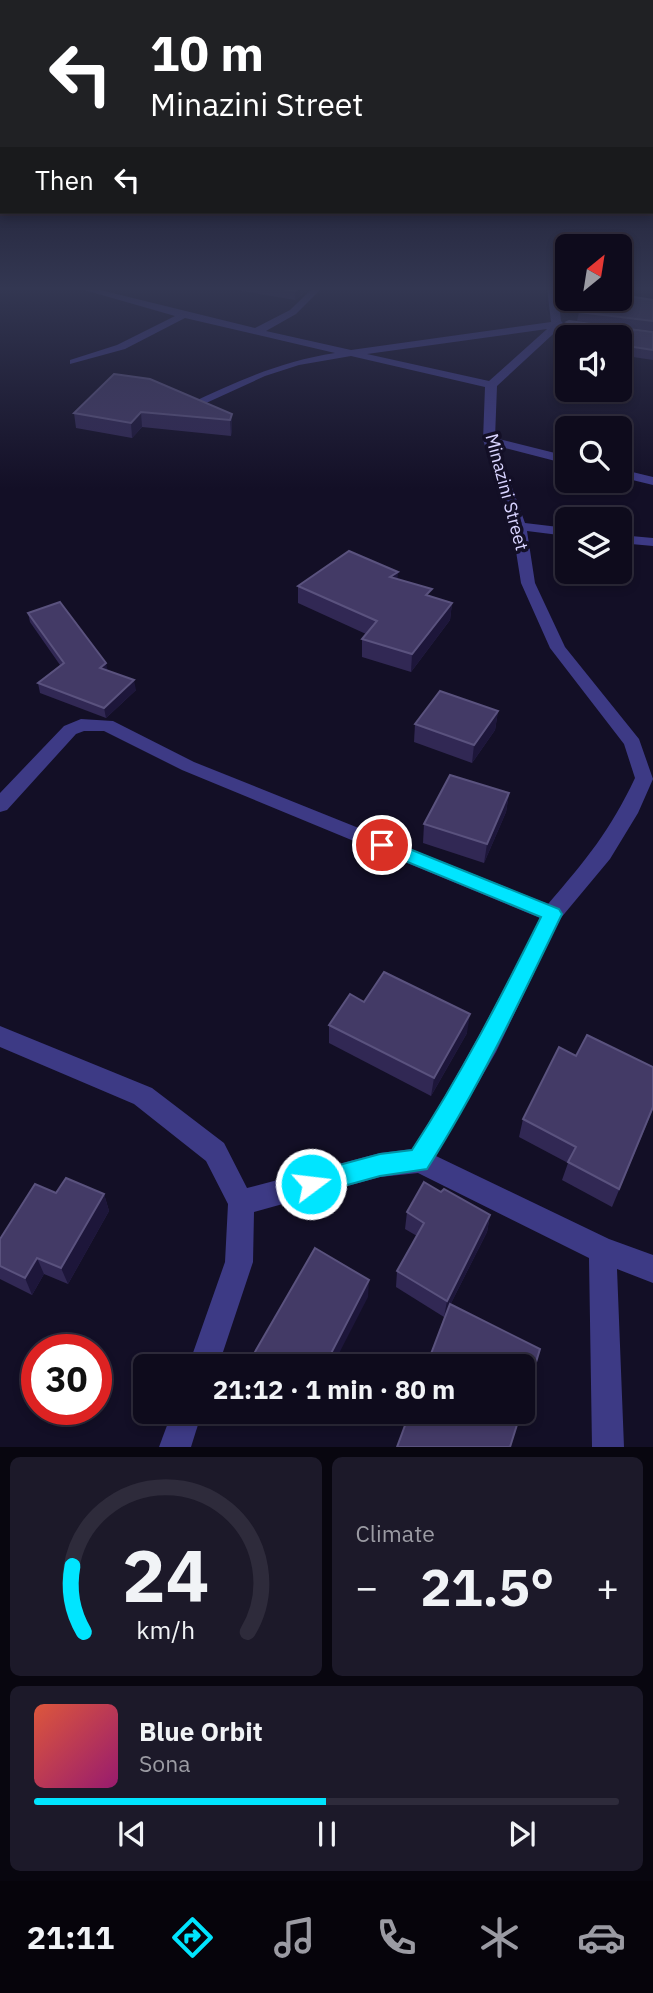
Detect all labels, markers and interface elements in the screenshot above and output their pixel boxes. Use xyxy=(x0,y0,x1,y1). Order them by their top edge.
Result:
text: 10 m xyxy=(150,21,264,84)
icon: left xyxy=(35,28,126,119)
text: Minazini Street xyxy=(150,83,364,125)
icon: left xyxy=(108,161,146,199)
text: Then xyxy=(35,163,94,197)
north arrow xyxy=(555,234,632,312)
map controls xyxy=(555,234,632,584)
button: sound xyxy=(555,325,632,402)
button: search xyxy=(555,416,632,493)
street label: Minazini Street xyxy=(480,431,534,553)
button: layers xyxy=(555,507,632,584)
pin xyxy=(352,815,412,875)
icon: arrive xyxy=(363,826,401,864)
position arrow xyxy=(274,1147,348,1221)
speed limit sign: 30 xyxy=(21,1334,112,1425)
text: 21:12 · 1 min · 80 m xyxy=(213,1372,455,1406)
text: Climate xyxy=(356,1518,435,1548)
text: 24 xyxy=(122,1528,209,1623)
text: 21.5° xyxy=(420,1553,554,1620)
text: − xyxy=(356,1562,378,1611)
text: + xyxy=(596,1562,619,1611)
text: km/h xyxy=(136,1613,195,1646)
text: Blue Orbit xyxy=(139,1714,263,1748)
text: Sona xyxy=(139,1748,191,1778)
icon: previous xyxy=(113,1815,151,1853)
icon: pause xyxy=(308,1815,346,1853)
icon: next xyxy=(503,1815,541,1853)
icon: directions xyxy=(168,1913,217,1962)
icon: music xyxy=(270,1913,319,1962)
icon: phone xyxy=(372,1913,421,1962)
icon: climate xyxy=(475,1913,524,1962)
icon: car xyxy=(577,1913,626,1962)
text: 21:11 xyxy=(27,1916,114,1958)

